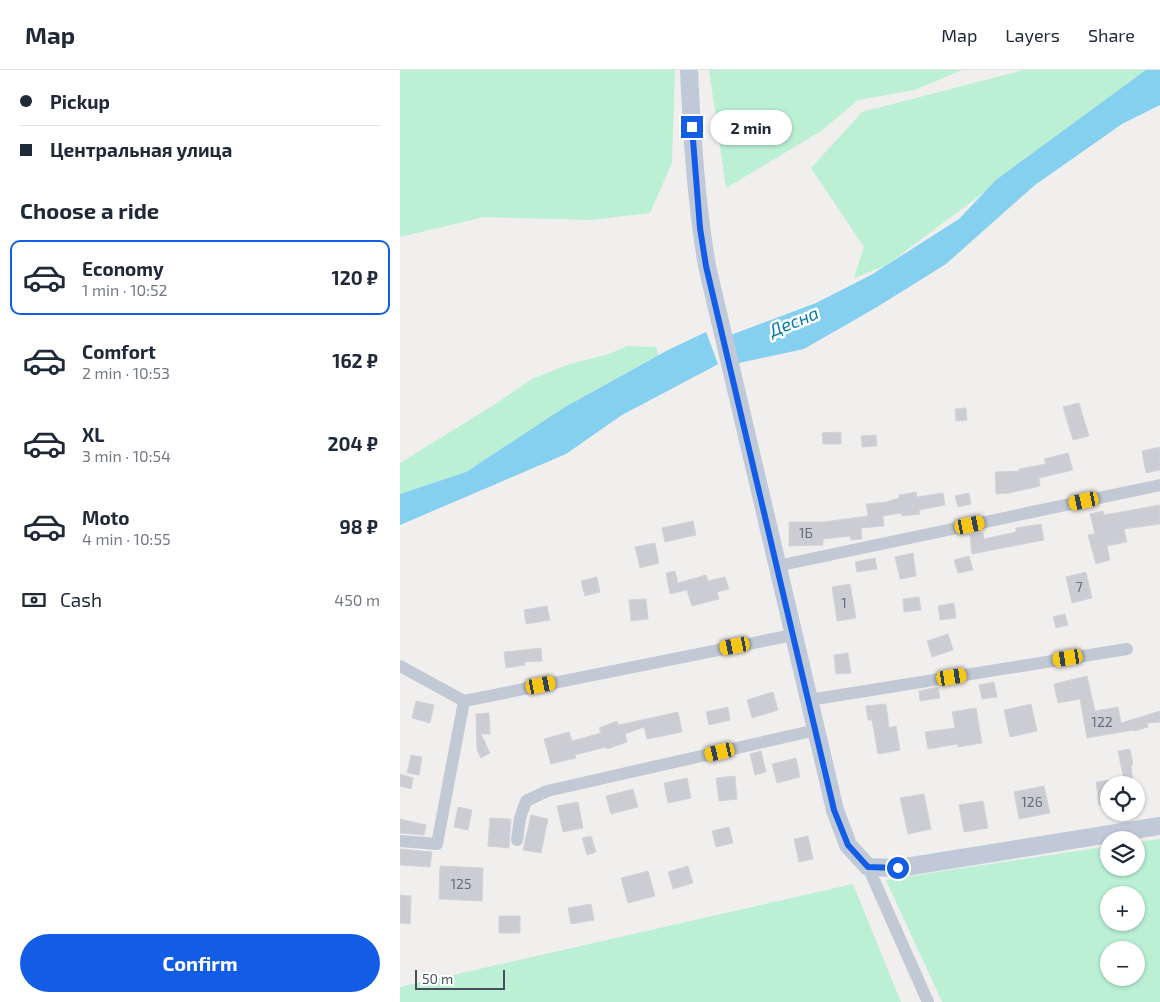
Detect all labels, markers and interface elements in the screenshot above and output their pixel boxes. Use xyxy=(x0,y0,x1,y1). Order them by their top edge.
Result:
text: Map xyxy=(25,20,75,49)
text: Map xyxy=(941,24,977,46)
text: Layers xyxy=(1005,24,1060,46)
text: Share xyxy=(1088,24,1135,46)
text: Pickup xyxy=(50,90,110,113)
callout: 2 min xyxy=(710,110,792,144)
route end xyxy=(681,116,703,138)
text: 2 min xyxy=(731,118,771,137)
text: Центральная улица xyxy=(50,138,232,161)
text: Choose a ride xyxy=(20,197,159,223)
icon: car xyxy=(22,255,67,300)
text: Economy xyxy=(82,257,164,280)
text: 120 ₽ xyxy=(331,266,378,289)
text: 1 min · 10:52 xyxy=(82,280,168,299)
water label: Десна xyxy=(765,301,822,341)
icon: car xyxy=(22,338,67,383)
text: Comfort xyxy=(82,340,156,363)
text: 162 ₽ xyxy=(332,349,378,372)
text: 2 min · 10:53 xyxy=(82,363,170,382)
icon: car xyxy=(22,421,67,466)
text: XL xyxy=(82,423,104,446)
text: 204 ₽ xyxy=(328,432,378,455)
text: 3 min · 10:54 xyxy=(82,446,171,465)
car xyxy=(1067,491,1100,511)
icon: car xyxy=(22,504,67,549)
text: Moto xyxy=(82,506,130,529)
text: 98 ₽ xyxy=(340,515,378,538)
car xyxy=(953,515,986,535)
house number: 1Б xyxy=(799,524,813,541)
text: 4 min · 10:55 xyxy=(82,529,171,548)
house number: 7 xyxy=(1075,578,1083,595)
icon: cash xyxy=(20,586,48,614)
text: Cash xyxy=(60,588,102,611)
text: 450 m xyxy=(334,590,380,609)
house number: 1 xyxy=(841,594,847,611)
car xyxy=(718,636,751,656)
car xyxy=(1052,648,1083,668)
car xyxy=(936,667,967,687)
car xyxy=(524,675,557,695)
house number: 122 xyxy=(1091,713,1113,730)
car xyxy=(703,741,736,763)
map controls xyxy=(1100,776,1145,986)
button: locate xyxy=(1100,776,1145,821)
house number: 126 xyxy=(1021,793,1043,810)
button: layers xyxy=(1100,831,1145,876)
route start xyxy=(887,857,909,879)
house number: 125 xyxy=(451,875,471,892)
button: + xyxy=(1100,886,1145,931)
button: Confirm xyxy=(20,934,380,992)
button: − xyxy=(1100,941,1145,986)
scale bar xyxy=(415,967,505,990)
text: 50 m xyxy=(422,970,453,987)

